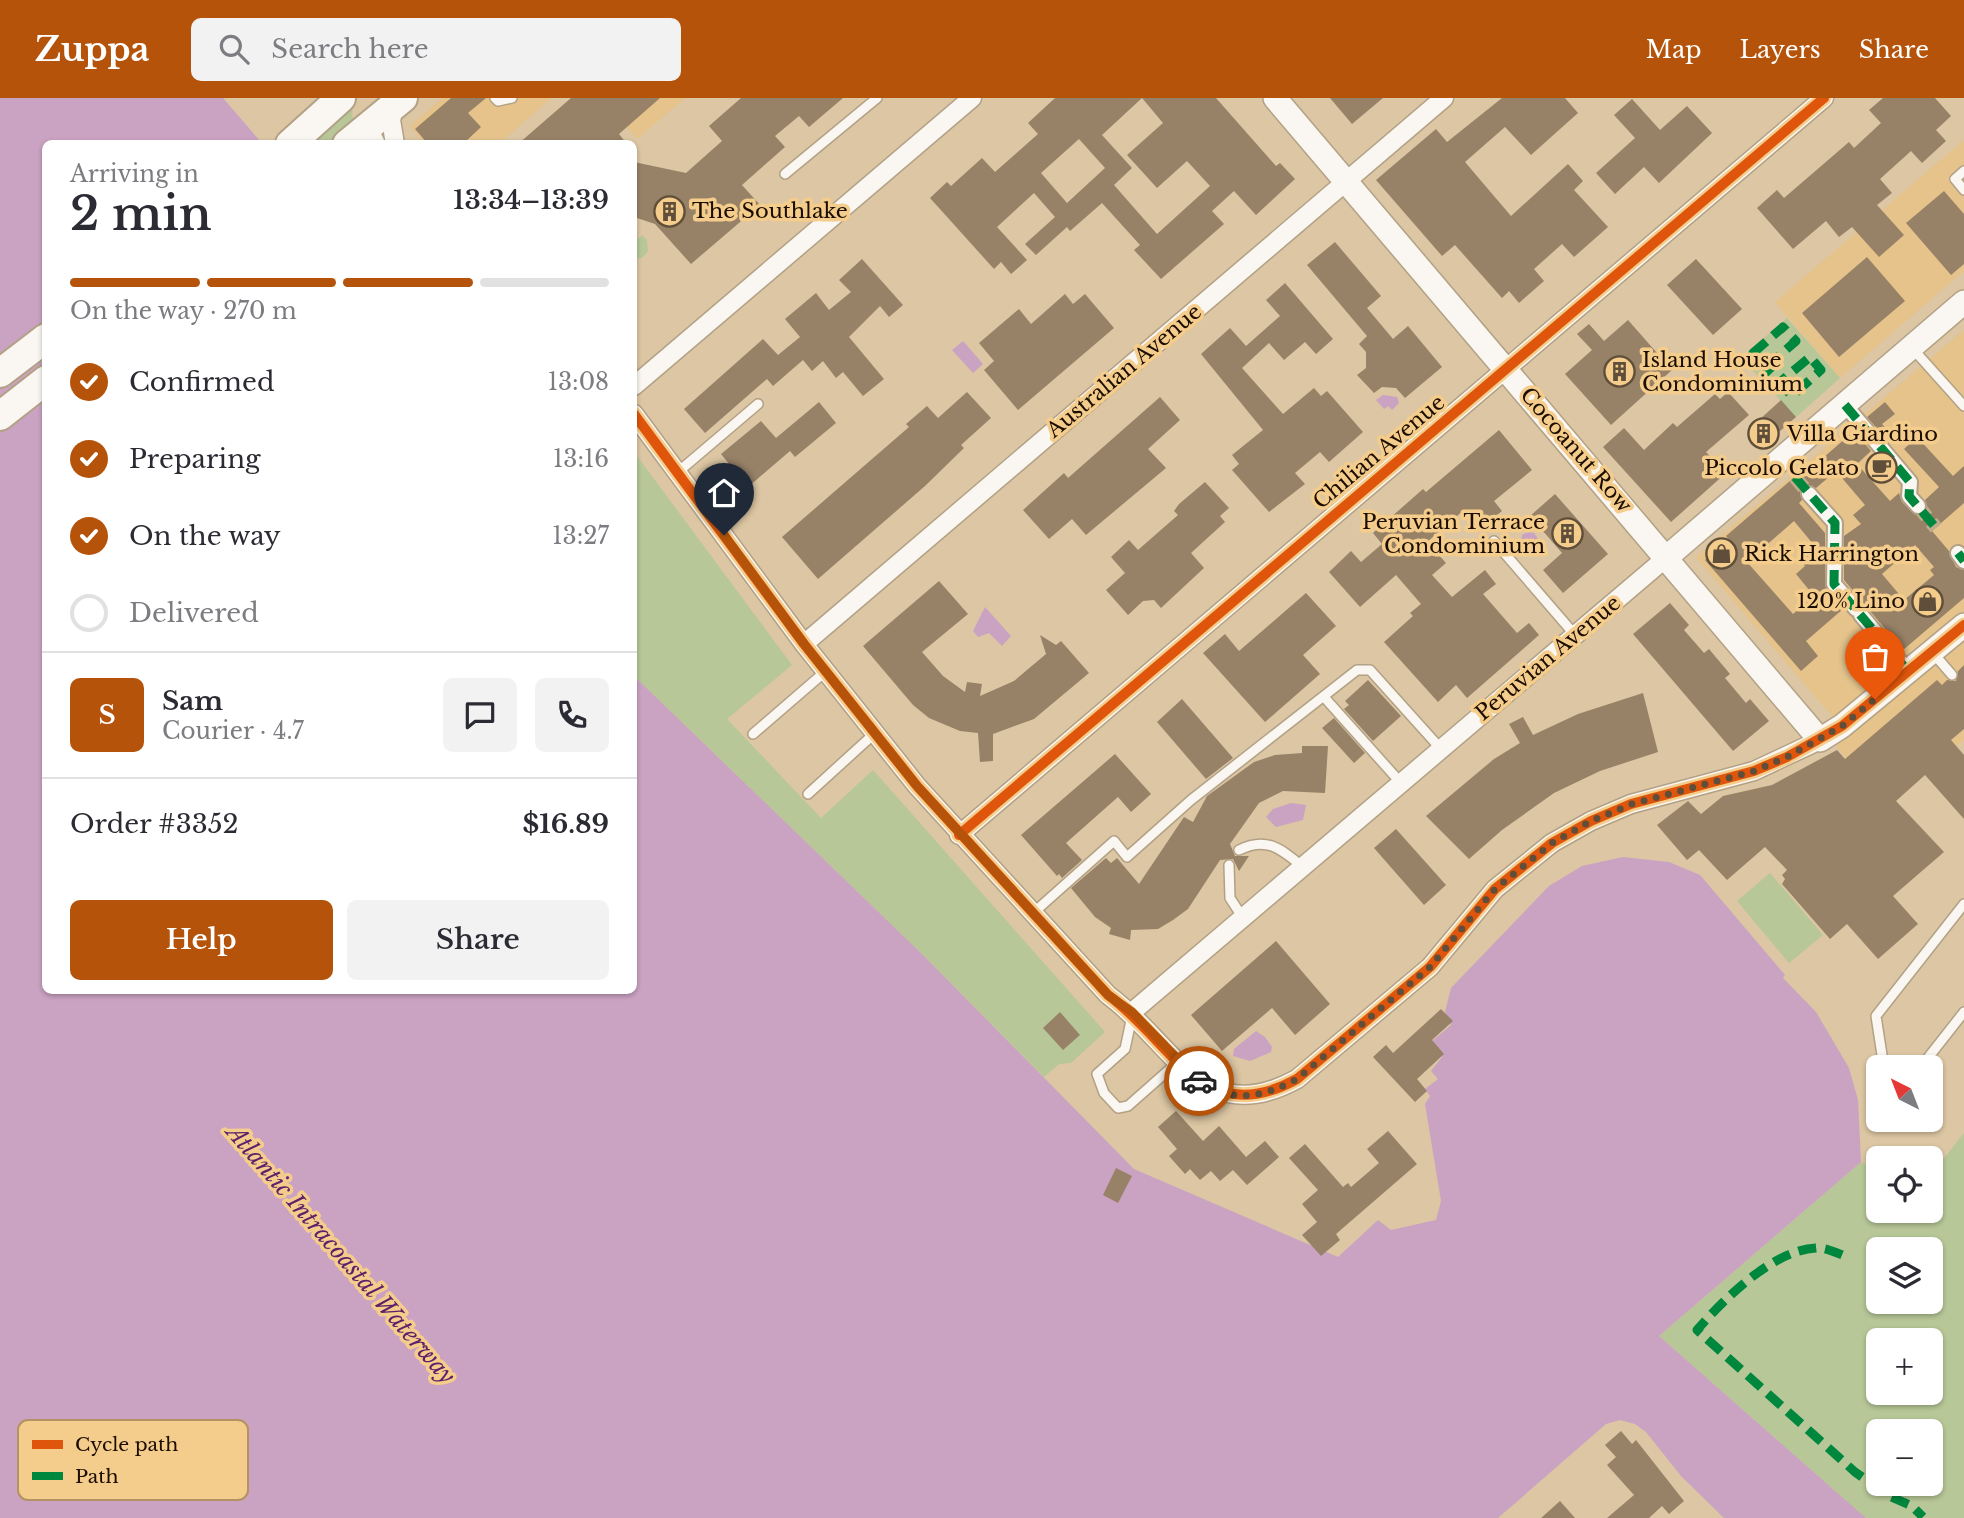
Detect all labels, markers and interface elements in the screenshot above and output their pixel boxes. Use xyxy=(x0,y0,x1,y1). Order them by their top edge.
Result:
search box xyxy=(191,18,681,81)
text: Zuppa xyxy=(35,29,149,70)
icon: search xyxy=(215,30,253,68)
text: Search here xyxy=(271,33,429,65)
text: Map xyxy=(1646,35,1702,64)
text: Layers xyxy=(1740,35,1821,64)
text: Share xyxy=(1859,35,1929,64)
text: Arriving in xyxy=(70,160,199,188)
text: 13:34–13:39 xyxy=(453,184,609,216)
text: 2 min xyxy=(70,185,212,242)
building icon: The Southlake xyxy=(652,194,686,228)
place label: The Southlake xyxy=(692,198,848,224)
text: On the way · 270 m xyxy=(70,297,297,325)
street label: Australian Avenue xyxy=(1040,299,1207,444)
place label: Island House Condominium xyxy=(1642,347,1803,397)
building icon: Island House Condominium xyxy=(1602,355,1636,389)
icon: check xyxy=(70,363,108,401)
text: Confirmed xyxy=(129,366,274,398)
text: 13:08 xyxy=(548,368,609,396)
street label: Cocoanut Row xyxy=(1515,382,1637,518)
street label: Chilian Avenue xyxy=(1308,389,1450,515)
building icon: Villa Giardino xyxy=(1747,417,1781,451)
place label: Villa Giardino xyxy=(1786,421,1938,447)
icon: check xyxy=(70,440,108,478)
text: Preparing xyxy=(129,443,261,475)
text: 13:16 xyxy=(553,445,609,473)
cafe icon: Piccolo Gelato xyxy=(1865,451,1899,485)
place label: Piccolo Gelato xyxy=(1704,455,1859,481)
pin xyxy=(694,463,754,535)
icon: home xyxy=(705,474,743,512)
place label: Peruvian Terrace Condominium xyxy=(1362,509,1545,559)
icon: check xyxy=(70,517,108,555)
building icon: Peruvian Terrace Condominium xyxy=(1551,517,1585,551)
text: On the way xyxy=(129,520,281,552)
text: 13:27 xyxy=(552,522,609,550)
shop icon: Rick Harrington xyxy=(1704,537,1738,571)
place label: Rick Harrington xyxy=(1744,541,1919,567)
shop icon: 120% Lino xyxy=(1911,584,1945,618)
place label: 120% Lino xyxy=(1797,588,1905,614)
street label: Peruvian Avenue xyxy=(1470,590,1626,726)
text: Delivered xyxy=(129,597,259,629)
pin xyxy=(1845,627,1905,699)
icon: bag xyxy=(1856,638,1894,676)
button: chat xyxy=(443,678,517,752)
button: phone xyxy=(535,678,609,752)
text: Sam xyxy=(162,685,223,717)
text: S xyxy=(98,699,116,731)
text: Courier · 4.7 xyxy=(162,717,304,745)
text: Order #3352 xyxy=(70,808,239,840)
text: $16.89 xyxy=(523,808,609,840)
button: Help xyxy=(70,900,333,980)
button: Share xyxy=(347,900,609,980)
courier xyxy=(1164,1046,1234,1116)
north arrow xyxy=(1866,1055,1942,1132)
map controls xyxy=(1866,1055,1943,1496)
icon: car xyxy=(1180,1062,1218,1100)
water label: Atlantic Intracoastal Waterway xyxy=(219,1117,461,1389)
button: locate xyxy=(1866,1146,1943,1223)
button: layers xyxy=(1866,1237,1943,1314)
button: + xyxy=(1866,1328,1943,1405)
button: − xyxy=(1866,1419,1943,1496)
legend xyxy=(18,1420,248,1500)
text: Cycle path xyxy=(75,1433,178,1456)
text: Path xyxy=(75,1465,119,1488)

